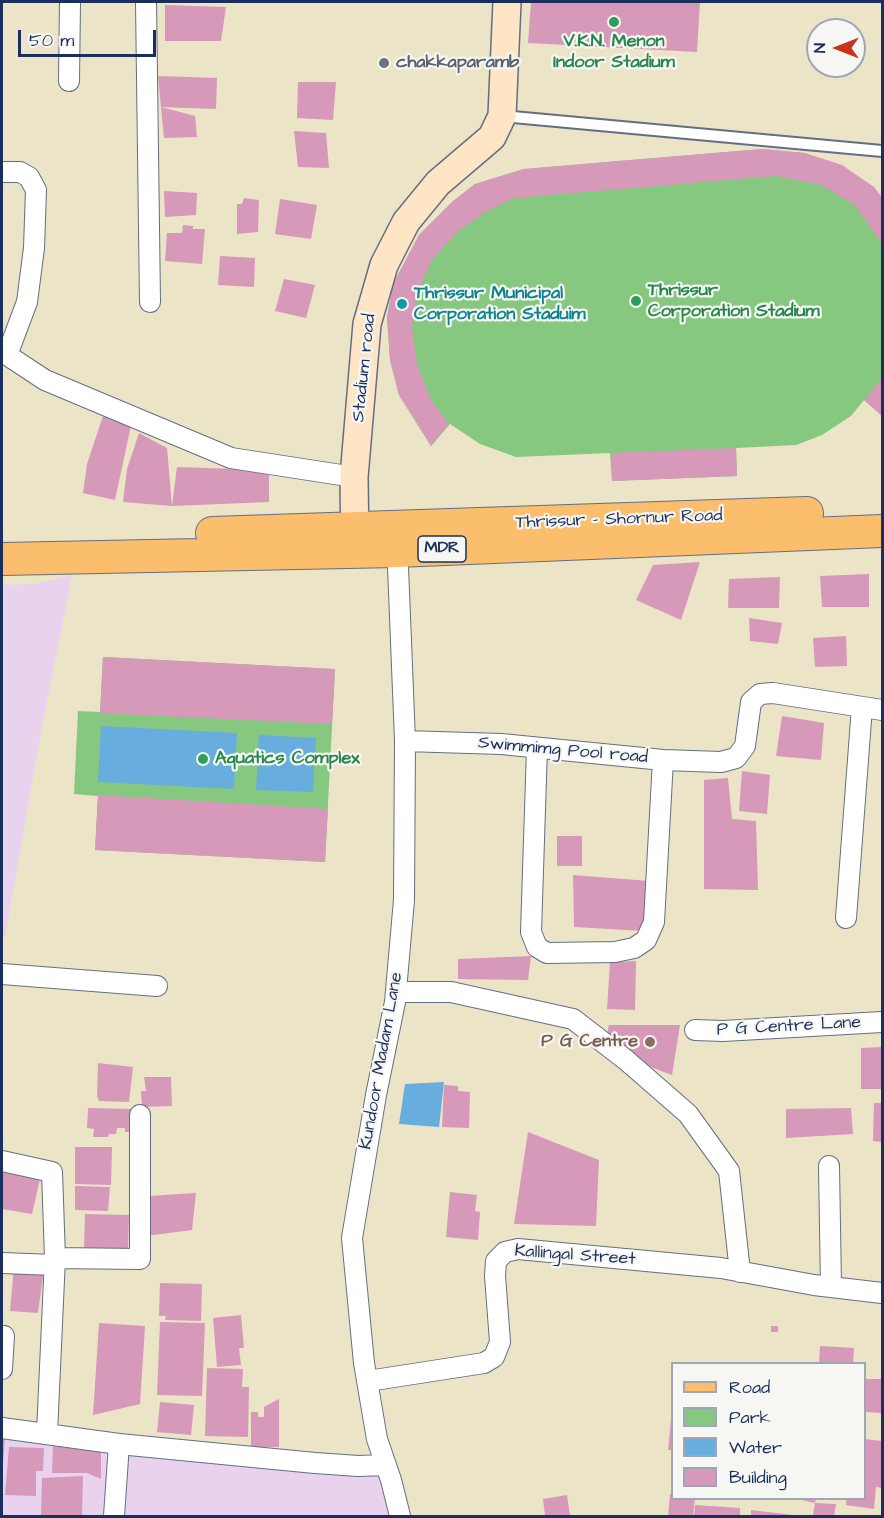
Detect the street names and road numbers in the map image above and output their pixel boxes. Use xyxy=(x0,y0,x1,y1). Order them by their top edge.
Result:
street label: Stadium road xyxy=(349,313,381,423)
street label: Thrissur - Shornur Road xyxy=(515,506,723,534)
road number: MDR xyxy=(418,536,466,562)
street label: Swimmimg Pool road xyxy=(477,733,649,769)
street label: Kundoor Madam Lane xyxy=(356,971,408,1151)
street label: P G Centre Lane xyxy=(716,1012,862,1042)
street label: Kallingal Street xyxy=(514,1241,636,1271)

